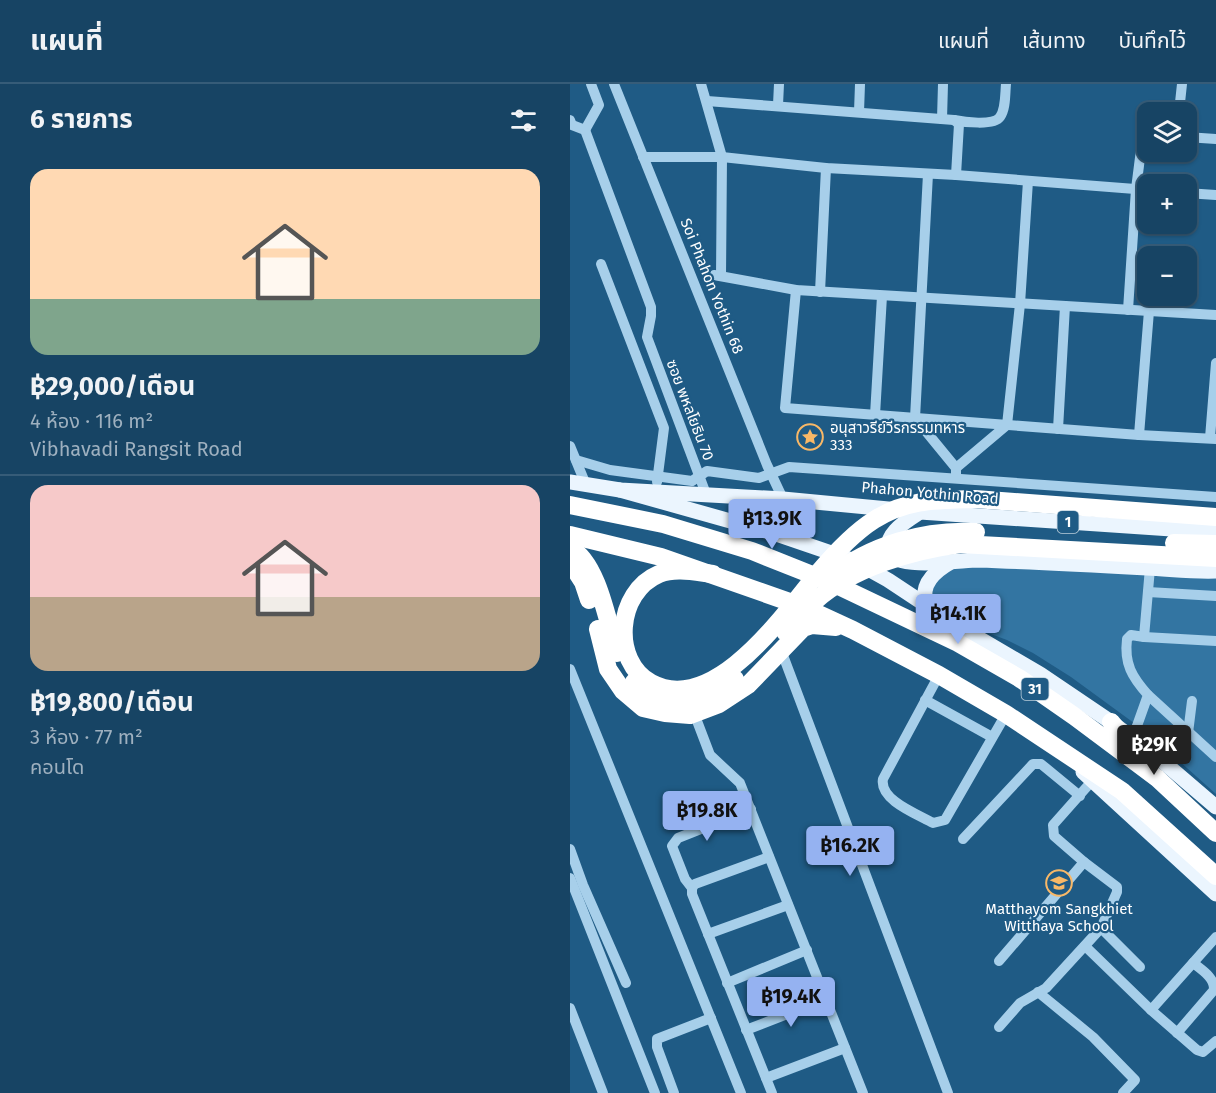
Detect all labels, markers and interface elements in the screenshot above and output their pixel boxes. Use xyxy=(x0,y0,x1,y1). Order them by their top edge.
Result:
text: แผนที่ xyxy=(30,24,103,57)
text: แผนที่ xyxy=(938,28,989,54)
text: เส้นทาง xyxy=(1022,28,1086,54)
text: บันทึกไว้ xyxy=(1119,28,1186,54)
map controls xyxy=(1137,102,1197,306)
button: layers xyxy=(1137,102,1197,162)
text: 6 รายการ xyxy=(30,104,133,135)
icon: filters xyxy=(507,104,540,137)
button: + xyxy=(1137,174,1197,234)
icon: home xyxy=(231,208,339,316)
street label: Soi Phahon Yothin 68 xyxy=(677,216,747,356)
button: − xyxy=(1137,246,1197,306)
street label: ซอย พหลโยธิน 70 xyxy=(662,357,718,463)
text: ฿29,000/เดือน xyxy=(30,371,195,402)
text: 4 ห้อง · 116 m² xyxy=(30,409,153,433)
place label: อนุสาวรีย์วีรกรรมทหาร 333 xyxy=(830,419,965,454)
place icon: อนุสาวรีย์วีรกรรมทหาร 333 xyxy=(795,422,825,452)
text: Vibhavadi Rangsit Road xyxy=(30,437,243,461)
street label: Phahon Yothin Road xyxy=(861,478,999,508)
pin: ฿13.9K xyxy=(723,499,821,550)
text: ฿13.9K xyxy=(742,506,802,530)
road number: 1 xyxy=(1058,511,1078,533)
icon: home xyxy=(231,524,339,632)
pin: ฿14.1K xyxy=(909,594,1007,645)
text: ฿14.1K xyxy=(930,601,986,625)
road number: 31 xyxy=(1022,678,1048,700)
text: ฿19,800/เดือน xyxy=(30,687,194,718)
text: 3 ห้อง · 77 m² xyxy=(30,725,143,749)
pin: ฿29K xyxy=(1118,725,1190,776)
text: ฿29K xyxy=(1131,732,1177,756)
text: คอนโด xyxy=(30,755,84,779)
pin: ฿19.8K xyxy=(658,791,756,842)
text: ฿19.8K xyxy=(677,798,737,822)
pin: ฿16.2K xyxy=(801,826,899,877)
text: ฿16.2K xyxy=(820,833,880,857)
school or university icon: Matthayom Sangkhiet Witthaya School xyxy=(1044,868,1074,898)
place label: Matthayom Sangkhiet Witthaya School xyxy=(985,900,1133,935)
pin: ฿19.4K xyxy=(742,977,840,1028)
text: ฿19.4K xyxy=(761,984,821,1008)

